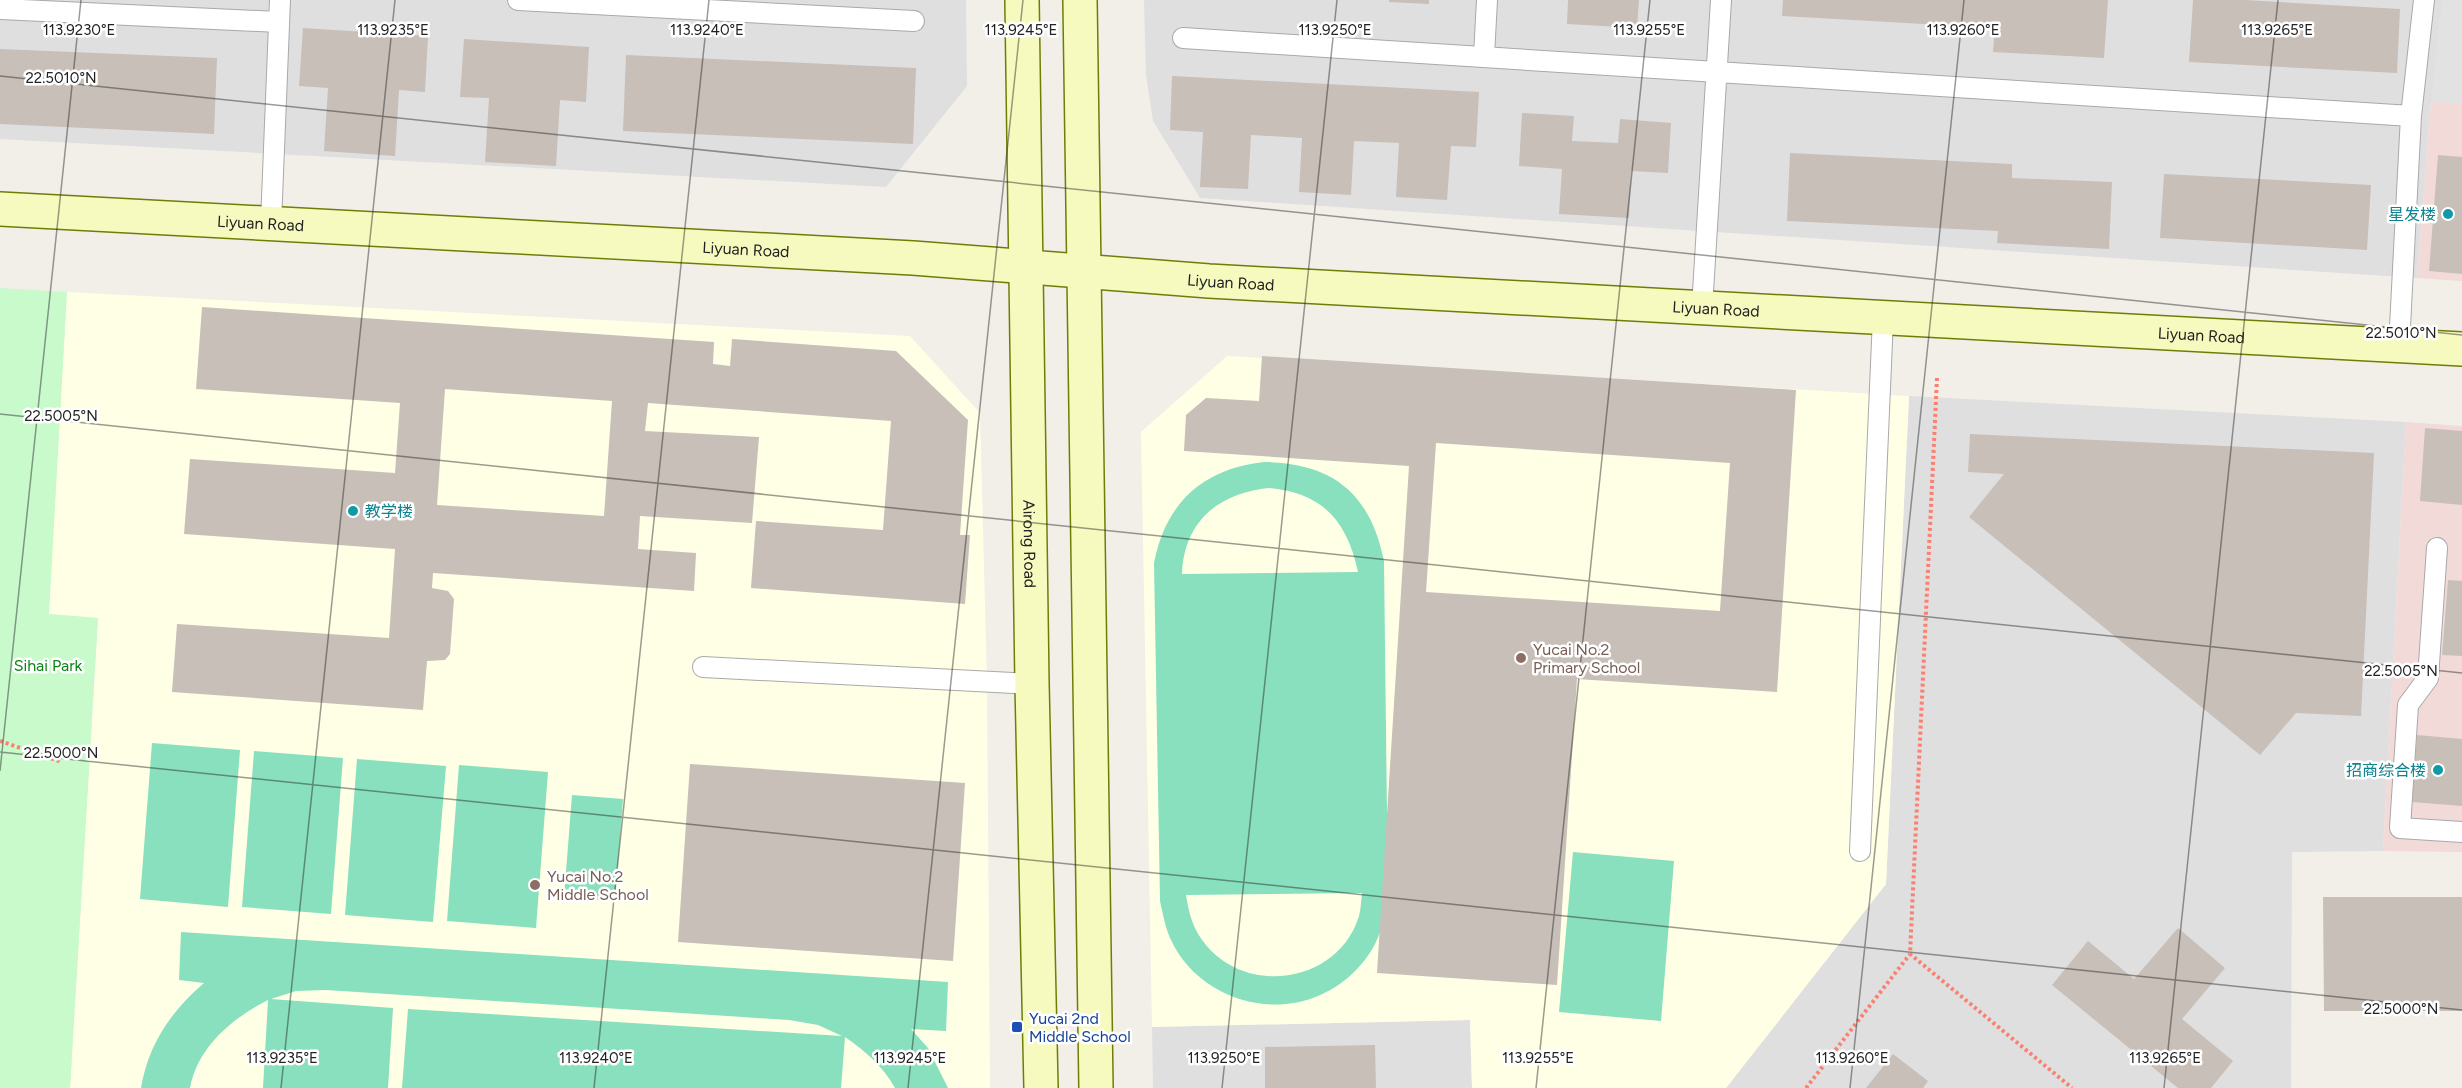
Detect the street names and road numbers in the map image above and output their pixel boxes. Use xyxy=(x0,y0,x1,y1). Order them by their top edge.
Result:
street label: Liyuan Road xyxy=(216,212,305,235)
street label: Liyuan Road xyxy=(702,238,790,261)
street label: Liyuan Road xyxy=(1186,270,1275,295)
street label: Liyuan Road xyxy=(1672,297,1760,321)
street label: Liyuan Road xyxy=(2157,324,2245,347)
street label: Airong Road xyxy=(1019,500,1040,588)

